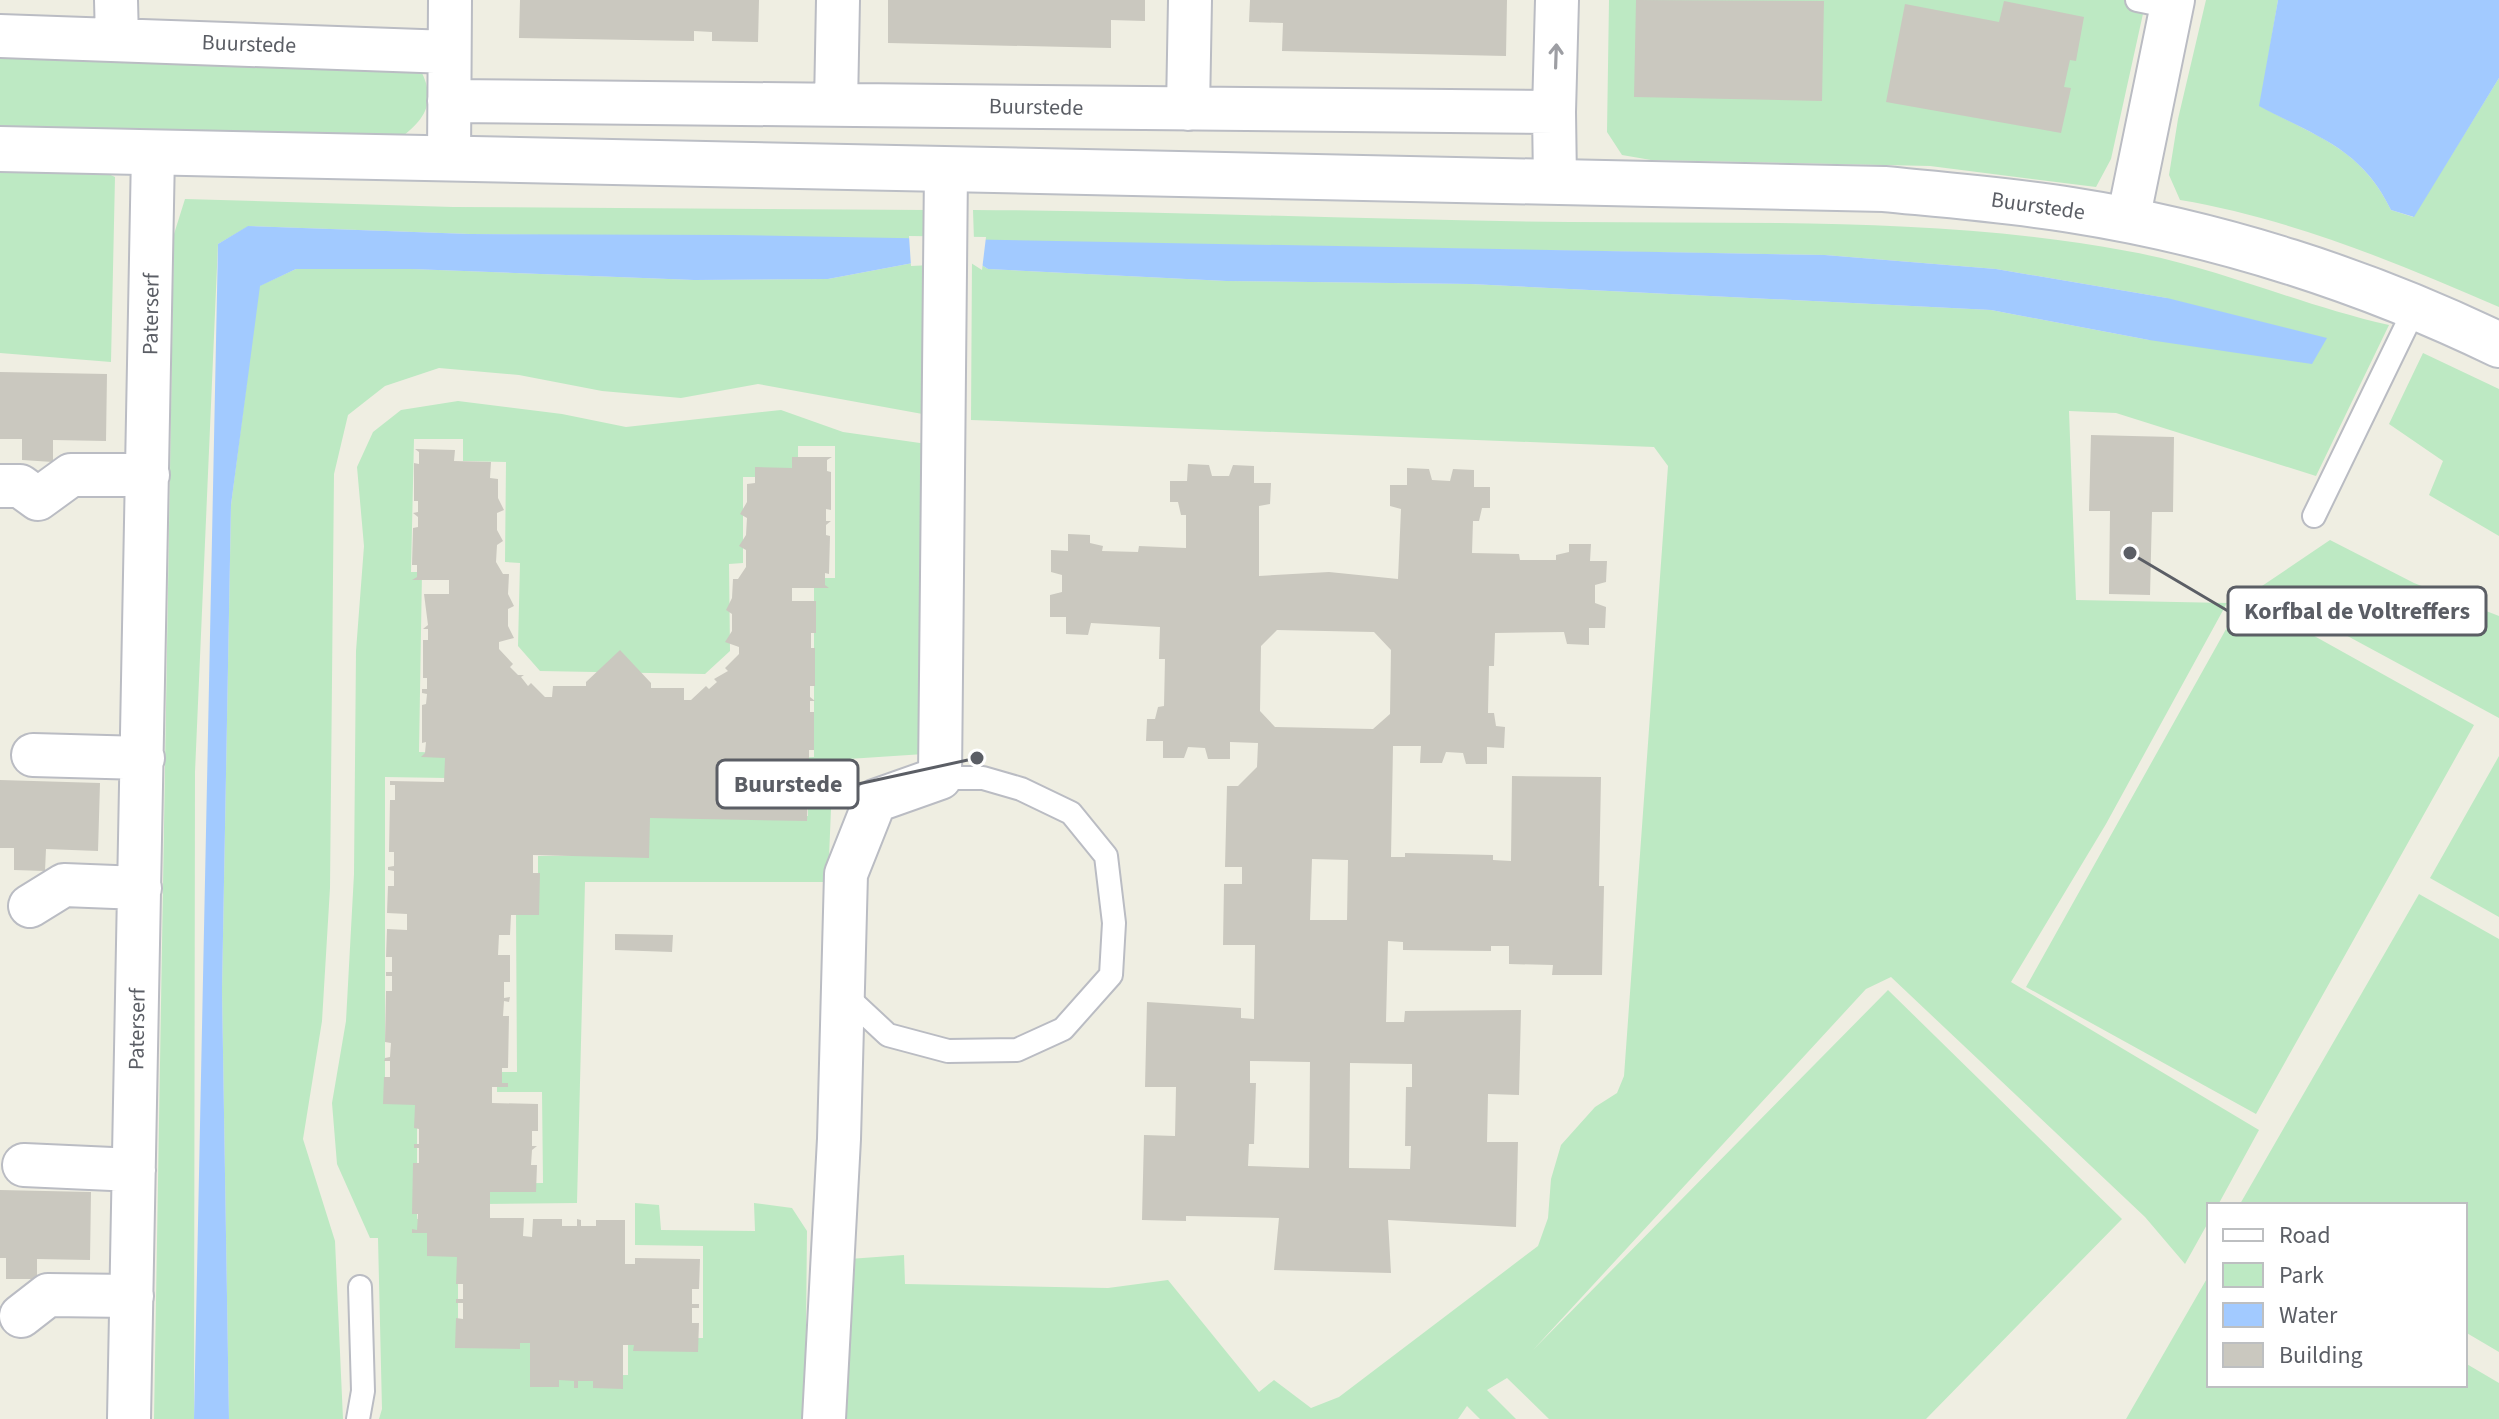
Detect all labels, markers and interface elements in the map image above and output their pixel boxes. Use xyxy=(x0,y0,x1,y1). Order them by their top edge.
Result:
street label: Buurstede xyxy=(201,26,297,62)
one-way arrow xyxy=(1548,43,1563,70)
street label: Buurstede xyxy=(989,90,1084,124)
street label: Buurstede xyxy=(1989,184,2087,228)
street label: Paterserf xyxy=(134,271,168,355)
callout: Korfbal de Voltreffers xyxy=(2228,587,2486,635)
text: Korfbal de Voltreffers xyxy=(2244,594,2470,629)
callout: Buurstede xyxy=(717,760,858,808)
text: Buurstede xyxy=(734,767,842,802)
street label: Paterserf xyxy=(120,986,154,1070)
legend xyxy=(2207,1203,2467,1387)
text: Road xyxy=(2279,1218,2331,1253)
text: Park xyxy=(2279,1258,2324,1293)
text: Water xyxy=(2279,1298,2338,1333)
text: Building xyxy=(2279,1338,2363,1373)

